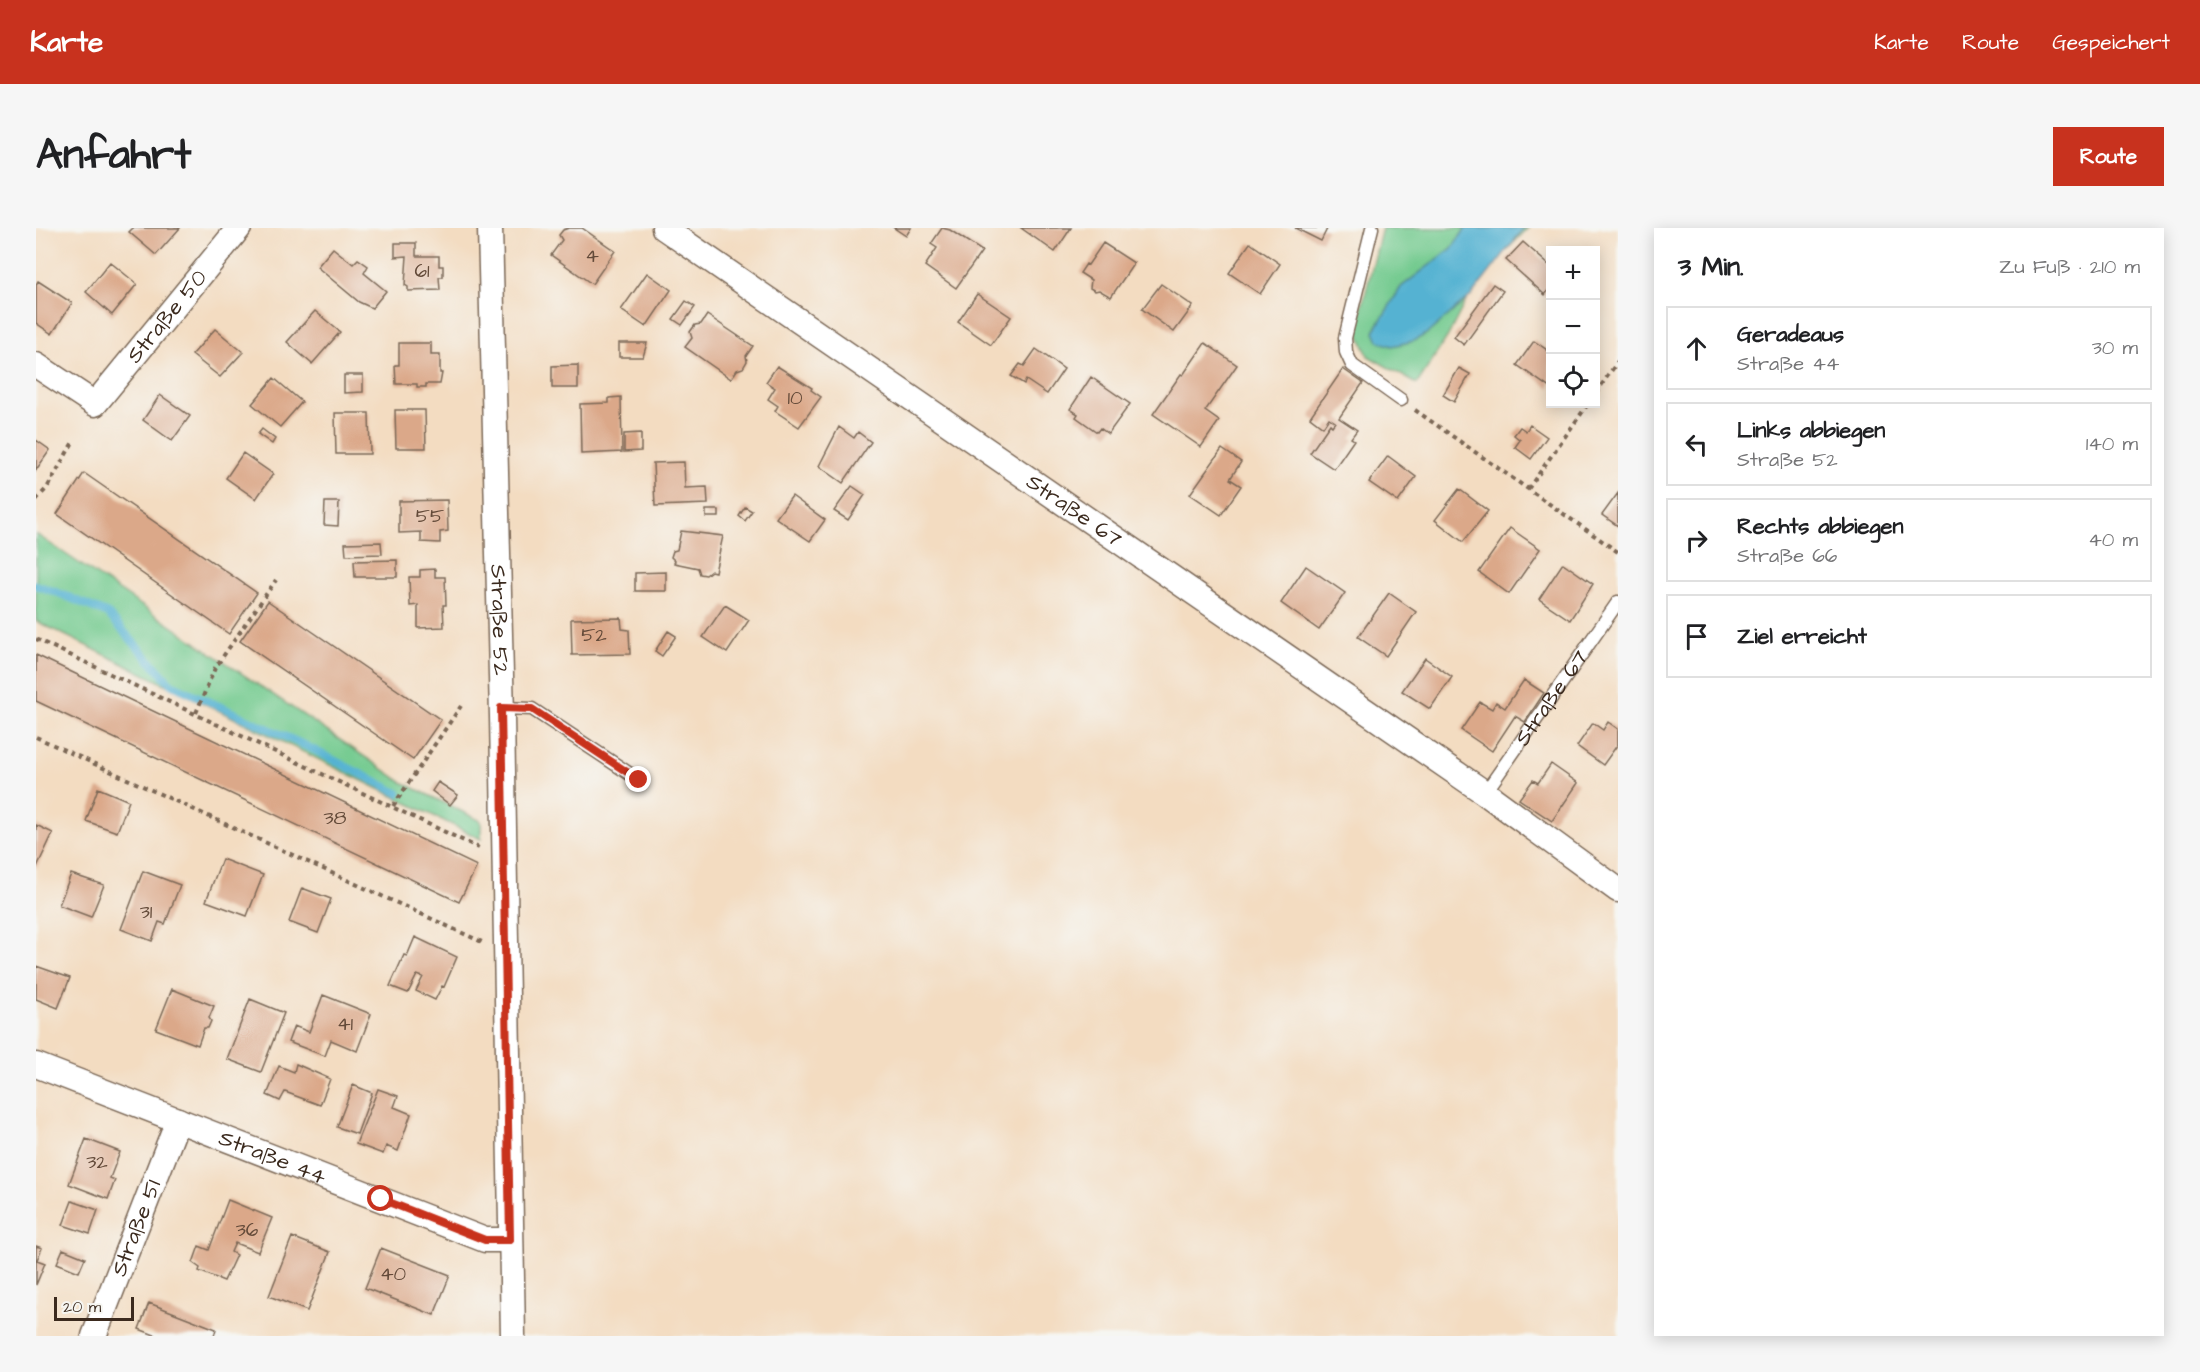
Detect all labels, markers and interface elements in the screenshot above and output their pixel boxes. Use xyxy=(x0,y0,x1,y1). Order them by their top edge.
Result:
text: Karte xyxy=(30,23,103,62)
text: Karte xyxy=(1874,28,1929,57)
text: Route xyxy=(1962,28,2019,57)
text: Gespeichert xyxy=(2052,28,2170,57)
text: Anfahrt xyxy=(36,127,191,185)
button: Route xyxy=(2053,127,2164,186)
house number: 4 xyxy=(585,242,599,270)
map controls xyxy=(1546,246,1600,408)
button: + xyxy=(1546,246,1600,300)
text: 3 Min. xyxy=(1678,249,1744,285)
text: Zu Fuß · 210 m xyxy=(1999,253,2140,281)
house number: 61 xyxy=(414,257,430,285)
street label: Straße 50 xyxy=(119,263,214,370)
button: − xyxy=(1546,300,1600,354)
text: Geradeaus xyxy=(1737,319,1844,350)
icon: ahead xyxy=(1680,332,1713,365)
text: 30 m xyxy=(2092,334,2138,362)
text: Straße 44 xyxy=(1737,350,1839,378)
button: locate xyxy=(1546,354,1600,408)
house number: 10 xyxy=(787,384,803,412)
text: Links abbiegen xyxy=(1737,415,1885,446)
icon: left xyxy=(1680,428,1713,461)
text: 140 m xyxy=(2086,430,2138,458)
text: Straße 52 xyxy=(1737,446,1838,474)
street label: Straße 67 xyxy=(1020,466,1129,555)
house number: 55 xyxy=(416,502,444,530)
text: Rechts abbiegen xyxy=(1737,511,1904,542)
icon: right xyxy=(1680,524,1713,557)
text: 40 m xyxy=(2088,526,2138,554)
text: Straße 66 xyxy=(1737,542,1837,570)
street label: Straße 52 xyxy=(483,564,517,676)
icon: arrive xyxy=(1680,620,1713,653)
house number: 52 xyxy=(581,621,607,649)
text: Ziel erreicht xyxy=(1737,621,1867,652)
street label: Straße 67 xyxy=(1507,643,1596,752)
route end xyxy=(625,766,651,792)
house number: 38 xyxy=(323,804,347,832)
house number: 31 xyxy=(140,898,153,926)
house number: 41 xyxy=(337,1010,354,1038)
street label: Straße 44 xyxy=(215,1122,331,1192)
house number: 32 xyxy=(86,1148,108,1176)
street label: Straße 51 xyxy=(103,1175,169,1281)
route start xyxy=(367,1185,393,1211)
house number: 36 xyxy=(236,1216,259,1244)
house number: 40 xyxy=(380,1260,406,1288)
scale bar xyxy=(54,1294,134,1322)
text: 20 m xyxy=(63,1296,101,1318)

